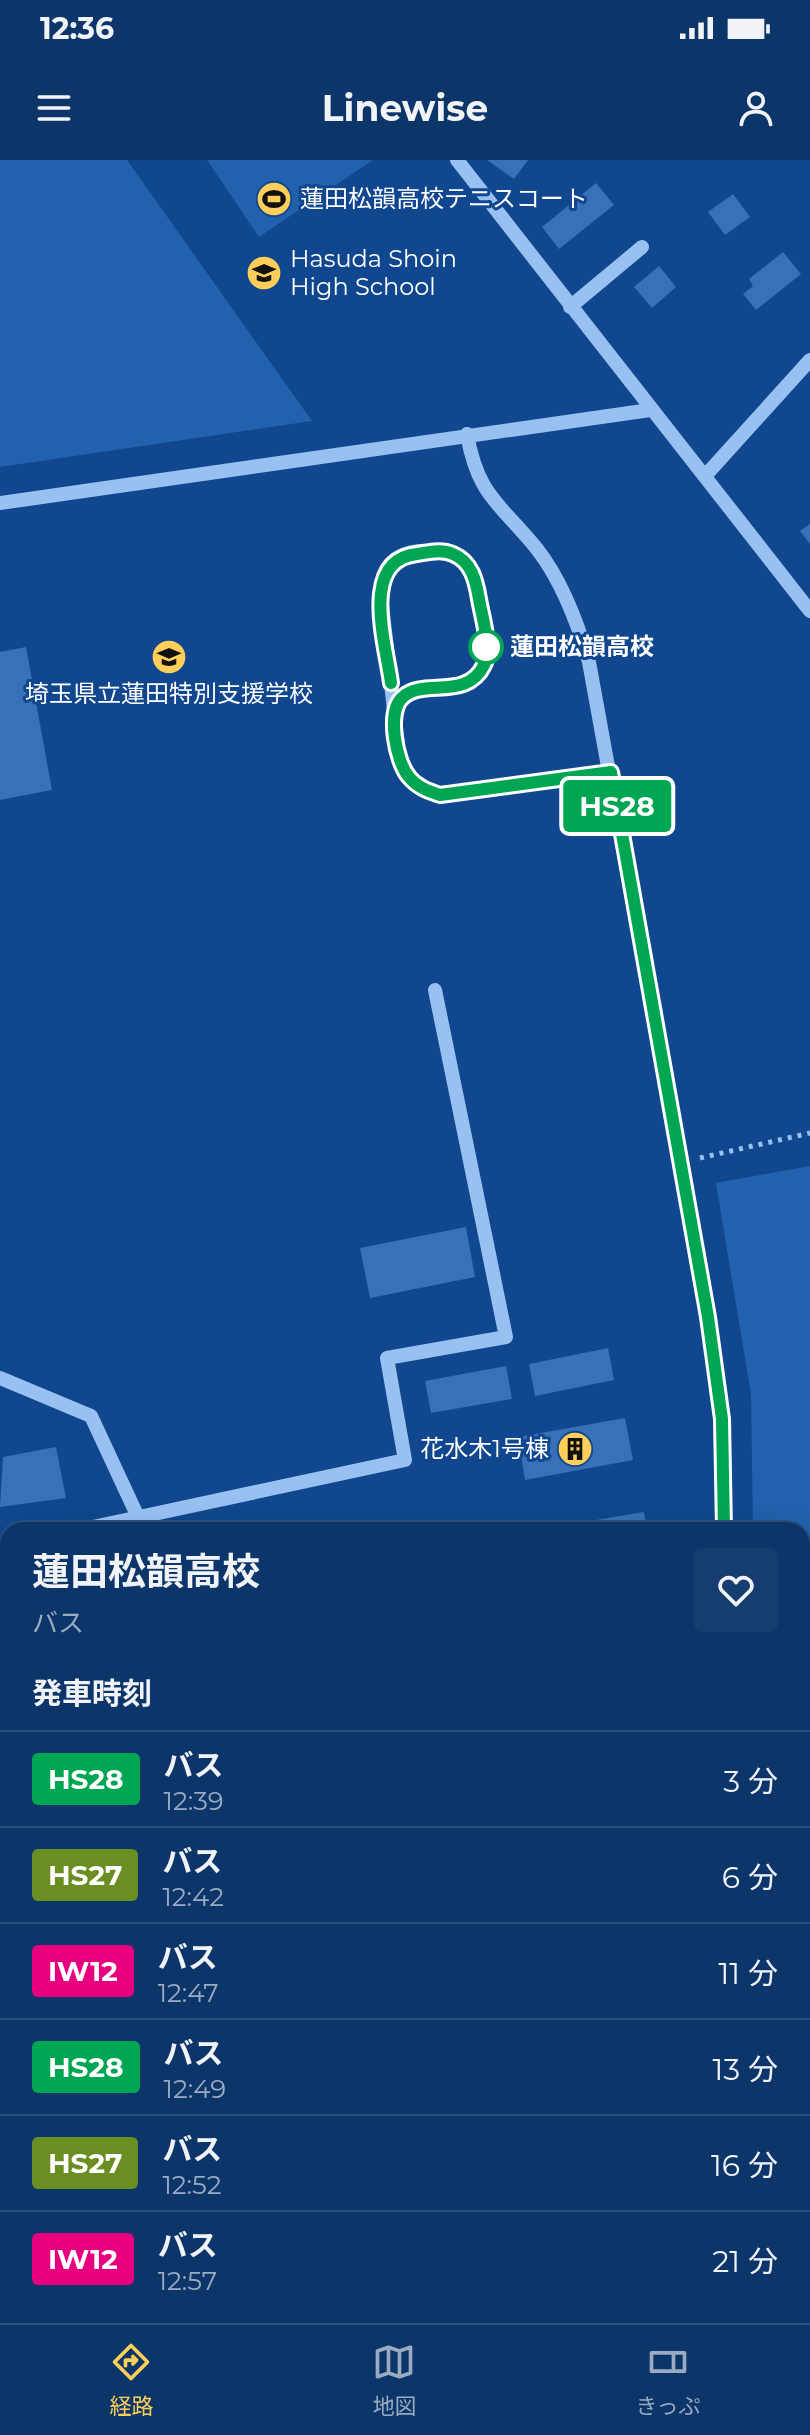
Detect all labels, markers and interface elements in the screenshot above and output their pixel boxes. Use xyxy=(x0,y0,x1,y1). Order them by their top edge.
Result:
text: 12:36 xyxy=(40,10,114,47)
icon: menu xyxy=(32,86,76,130)
text: Linewise xyxy=(322,86,488,130)
icon: person xyxy=(734,86,778,130)
sports icon: 蓮田松韻高校テニスコート xyxy=(255,180,293,218)
place label: 蓮田松韻高校テニスコート xyxy=(300,184,588,213)
place label: Hasuda Shoin High School xyxy=(290,244,457,301)
school or university icon: Hasuda Shoin High School xyxy=(245,254,283,292)
marker: 蓮田松韻高校 xyxy=(469,630,503,664)
place label: 蓮田松韻高校 xyxy=(510,632,654,661)
school or university icon: 埼玉県立蓮田特別支援学校 xyxy=(150,638,188,676)
place label: 埼玉県立蓮田特別支援学校 xyxy=(25,679,313,708)
line badge: HS28 xyxy=(561,780,673,832)
text: HS28 xyxy=(579,789,655,823)
building icon: 花水木1号棟 xyxy=(556,1430,594,1468)
place label: 花水木1号棟 xyxy=(420,1434,549,1463)
text: 蓮田松韻高校 xyxy=(32,1548,260,1595)
button: heart xyxy=(694,1548,778,1632)
text: バス xyxy=(32,1607,84,1639)
text: 発車時刻 xyxy=(32,1675,152,1712)
text: バス xyxy=(164,1747,224,1784)
text: HS28 xyxy=(48,1762,124,1796)
text: 3 分 xyxy=(723,1763,778,1800)
text: 12:39 xyxy=(164,1785,224,1817)
text: バス xyxy=(162,1843,222,1880)
text: HS27 xyxy=(48,1858,122,1892)
text: 6 分 xyxy=(722,1859,778,1896)
text: 12:42 xyxy=(162,1881,224,1913)
text: バス xyxy=(158,1939,218,1976)
text: IW12 xyxy=(48,1954,118,1988)
text: 11 分 xyxy=(718,1955,778,1992)
text: 12:47 xyxy=(158,1977,219,2009)
text: バス xyxy=(164,2035,224,2072)
text: HS28 xyxy=(48,2050,124,2084)
text: 13 分 xyxy=(712,2051,778,2088)
text: 12:49 xyxy=(164,2073,226,2105)
text: バス xyxy=(162,2131,222,2168)
text: HS27 xyxy=(48,2146,122,2180)
text: 16 分 xyxy=(711,2147,778,2184)
text: 12:52 xyxy=(162,2169,221,2201)
text: バス xyxy=(158,2227,218,2264)
text: IW12 xyxy=(48,2242,118,2276)
text: 21 分 xyxy=(712,2243,778,2280)
text: 12:57 xyxy=(158,2265,217,2297)
tab: 経路 xyxy=(109,2340,153,2420)
tab: 地図 xyxy=(372,2340,416,2420)
tab: きっぷ xyxy=(635,2340,701,2420)

